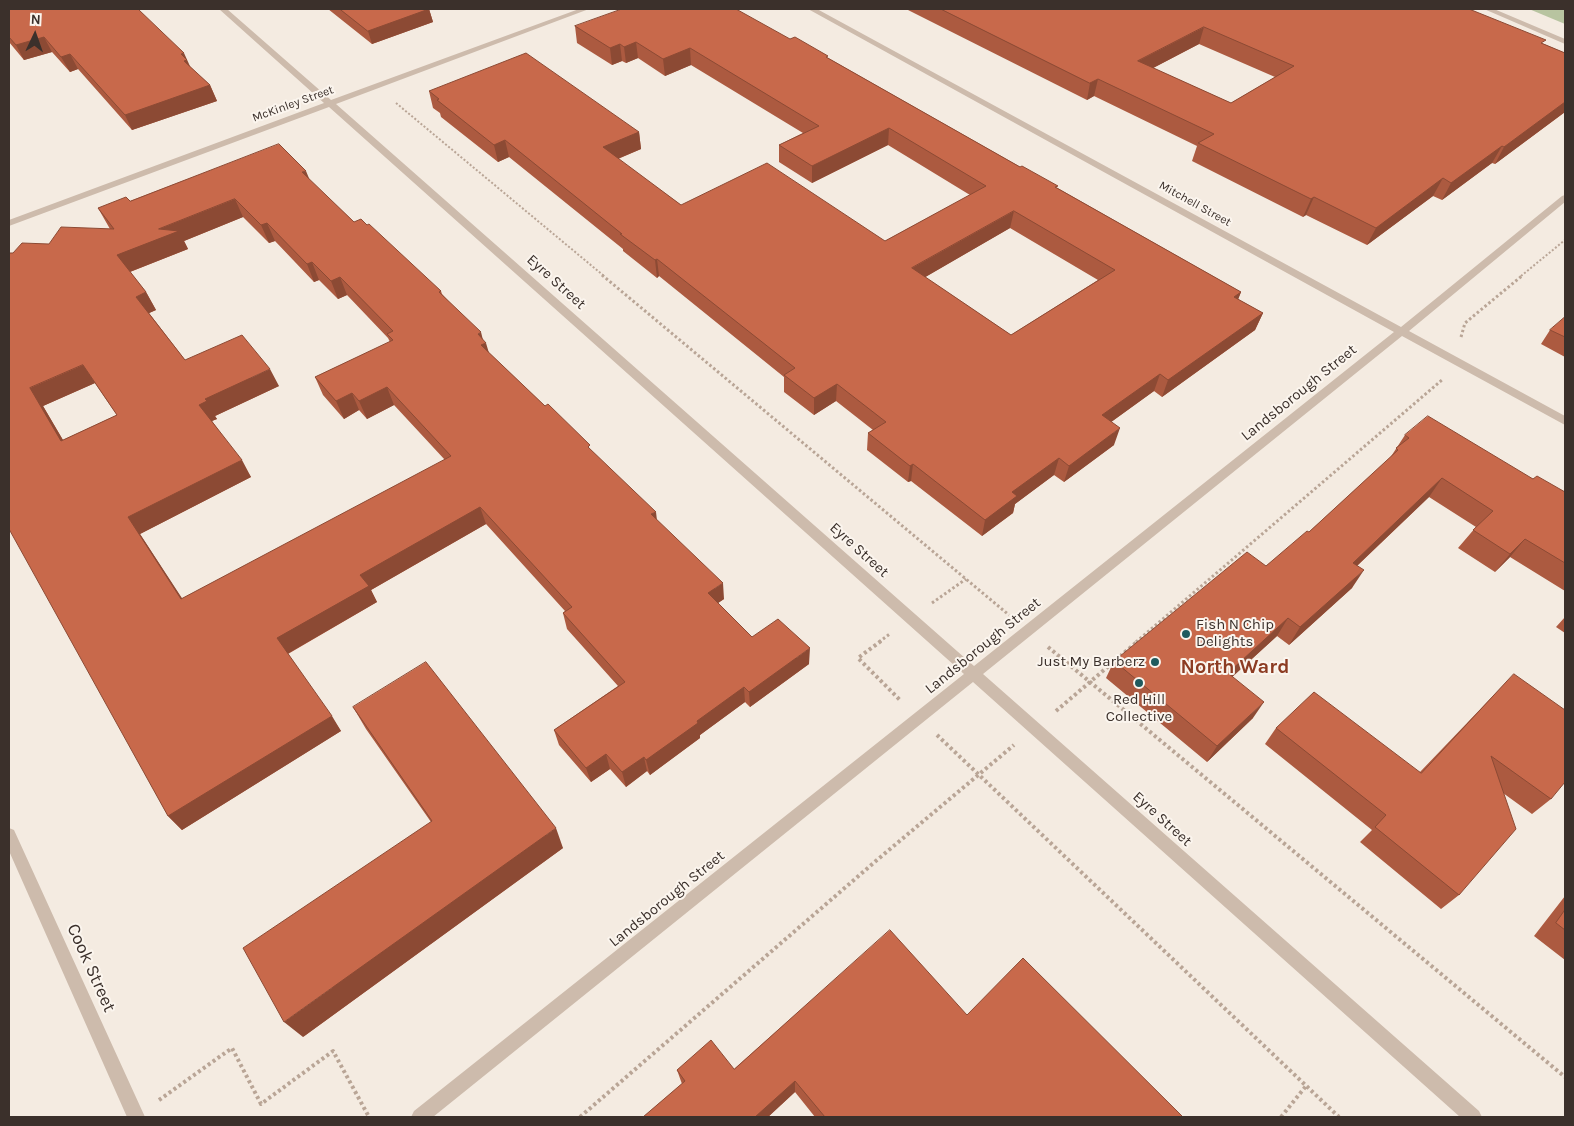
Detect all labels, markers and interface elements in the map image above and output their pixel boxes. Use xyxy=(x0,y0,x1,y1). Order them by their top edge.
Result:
north arrow xyxy=(10,10,60,60)
text: N xyxy=(30,11,41,28)
street label: McKinley Street xyxy=(250,83,336,125)
street label: Mitchell Street xyxy=(1156,178,1234,230)
street label: Eyre Street xyxy=(523,251,589,313)
street label: Landsborough Street xyxy=(1238,341,1360,445)
street label: Eyre Street xyxy=(826,519,892,581)
street label: Landsborough Street xyxy=(922,594,1044,698)
place label: Fish N Chip Delights xyxy=(1196,616,1274,651)
marker: Fish N Chip Delights xyxy=(1180,628,1192,640)
place label: Just My Barberz xyxy=(1037,653,1145,671)
district label: North Ward xyxy=(1181,655,1289,679)
marker: Just My Barberz xyxy=(1149,656,1161,668)
marker: Red Hill Collective xyxy=(1133,677,1145,689)
place label: Red Hill Collective xyxy=(1106,691,1172,726)
street label: Eyre Street xyxy=(1129,788,1195,850)
street label: Landsborough Street xyxy=(606,847,728,951)
street label: Cook Street xyxy=(62,920,120,1016)

